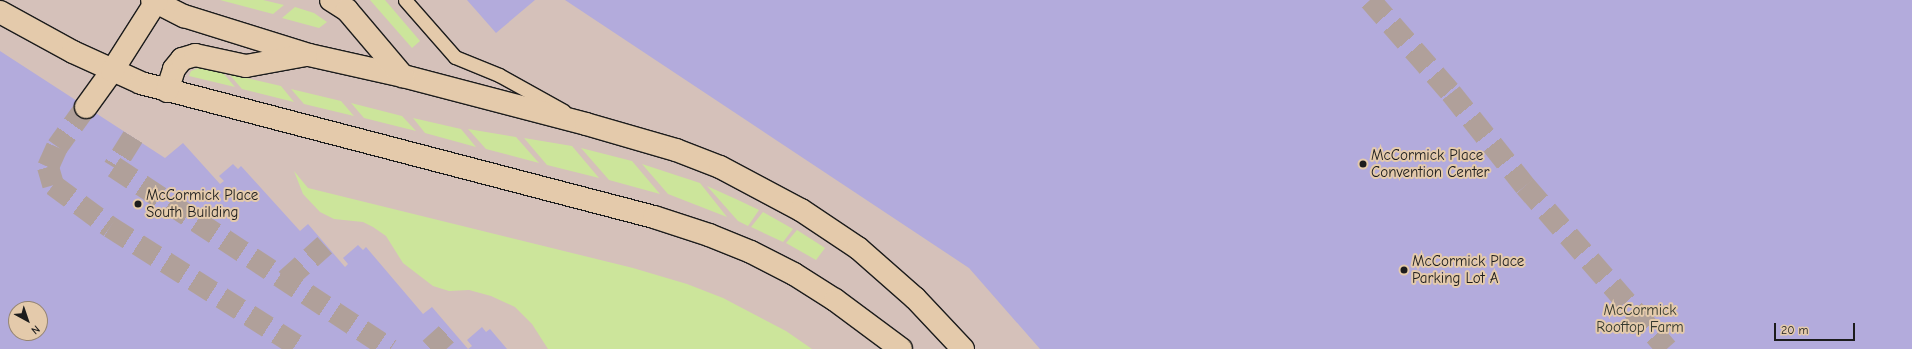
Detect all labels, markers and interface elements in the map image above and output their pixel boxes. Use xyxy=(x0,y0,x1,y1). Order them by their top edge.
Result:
place label: McCormick Place Convention Center xyxy=(1371,146,1489,181)
marker: McCormick Place Convention Center xyxy=(1358,159,1368,169)
place label: McCormick Place South Building xyxy=(146,186,258,221)
marker: McCormick Place South Building xyxy=(133,199,143,209)
place label: McCormick Place Parking Lot A xyxy=(1412,252,1524,287)
marker: McCormick Place Parking Lot A xyxy=(1399,265,1409,275)
north arrow xyxy=(8,301,48,341)
park label: McCormick Rooftop Farm xyxy=(1596,301,1684,336)
scale bar xyxy=(1776,315,1857,341)
text: N xyxy=(28,323,42,337)
text: 20 m xyxy=(1781,323,1809,337)

